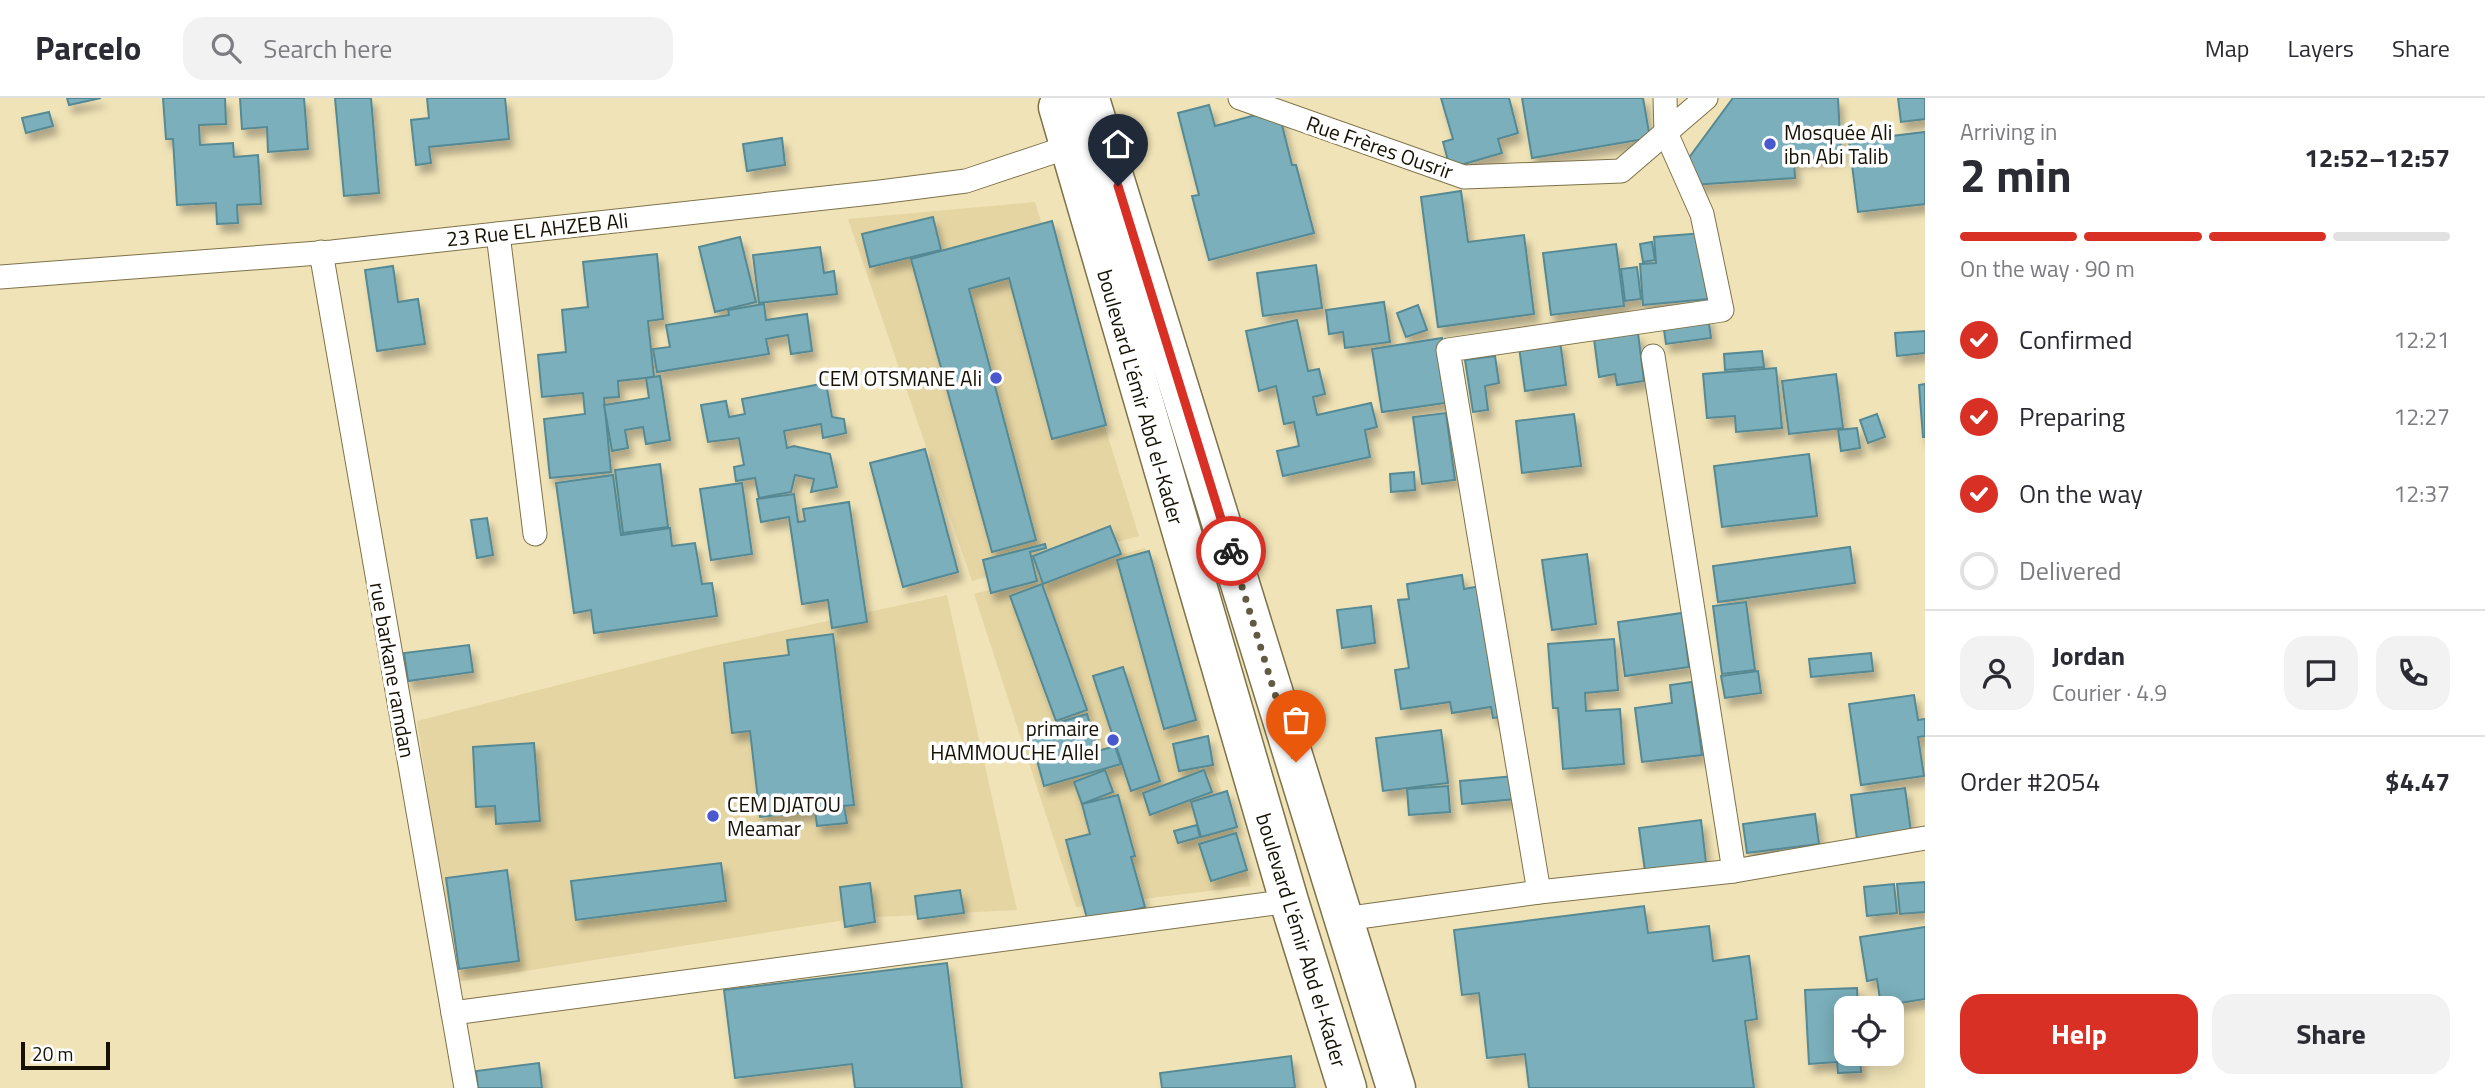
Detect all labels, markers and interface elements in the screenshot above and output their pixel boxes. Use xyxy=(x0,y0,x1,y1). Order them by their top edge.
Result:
search box xyxy=(183,17,673,80)
text: Parcelo xyxy=(35,23,141,73)
icon: search xyxy=(207,29,245,67)
text: Search here xyxy=(263,29,392,68)
text: Map xyxy=(2205,30,2250,66)
text: Layers xyxy=(2288,30,2354,66)
text: Share xyxy=(2392,30,2450,66)
street label: Rue Frères Ousrir xyxy=(1302,107,1458,187)
pin xyxy=(1088,114,1148,186)
text: Arriving in xyxy=(1960,114,2057,149)
place label: Mosquée Ali ibn Abi Talib xyxy=(1784,116,1892,172)
icon: home xyxy=(1099,125,1137,163)
marker: Mosquée Ali ibn Abi Talib xyxy=(1762,136,1778,152)
text: 12:52–12:57 xyxy=(2304,138,2450,177)
text: 2 min xyxy=(1960,140,2072,210)
street label: 23 Rue EL AHZEB Ali xyxy=(444,204,630,254)
text: On the way · 90 m xyxy=(1960,251,2135,286)
street label: boulevard L'émir Abd el-Kader xyxy=(1089,266,1193,528)
text: Confirmed xyxy=(2019,320,2133,359)
icon: check xyxy=(1960,321,1998,359)
text: 12:21 xyxy=(2393,322,2450,357)
place label: CEM OTSMANE Ali xyxy=(818,362,982,394)
marker: CEM OTSMANE Ali xyxy=(988,370,1004,386)
text: Preparing xyxy=(2019,397,2125,436)
icon: check xyxy=(1960,398,1998,436)
text: 12:27 xyxy=(2393,399,2450,434)
text: On the way xyxy=(2019,474,2143,513)
icon: check xyxy=(1960,475,1998,513)
text: 12:37 xyxy=(2393,476,2450,511)
courier xyxy=(1196,516,1266,586)
icon: bike xyxy=(1212,532,1250,570)
text: Delivered xyxy=(2019,551,2122,590)
street label: rue barkane ramdan xyxy=(362,580,424,760)
button: person xyxy=(1960,636,2034,710)
text: Jordan xyxy=(2052,636,2125,675)
button: chat xyxy=(2284,636,2358,710)
button: phone xyxy=(2376,636,2450,710)
text: Courier · 4.9 xyxy=(2052,675,2167,710)
pin xyxy=(1266,690,1326,762)
icon: bag xyxy=(1277,701,1315,739)
place label: primaire HAMMOUCHE Allel xyxy=(930,712,1099,768)
marker: primaire HAMMOUCHE Allel xyxy=(1105,732,1121,748)
text: Order #2054 xyxy=(1960,762,2100,801)
text: $4.47 xyxy=(2385,762,2450,801)
place label: CEM DJATOU Meamar xyxy=(727,788,841,844)
marker: CEM DJATOU Meamar xyxy=(705,808,721,824)
street label: boulevard L'émir Abd el-Kader xyxy=(1248,809,1356,1071)
button: Help xyxy=(1960,994,2198,1074)
button: Share xyxy=(2212,994,2450,1074)
map controls xyxy=(1834,996,1904,1066)
button: locate xyxy=(1834,996,1904,1066)
scale bar xyxy=(21,1039,110,1071)
text: 20 m xyxy=(32,1039,73,1068)

